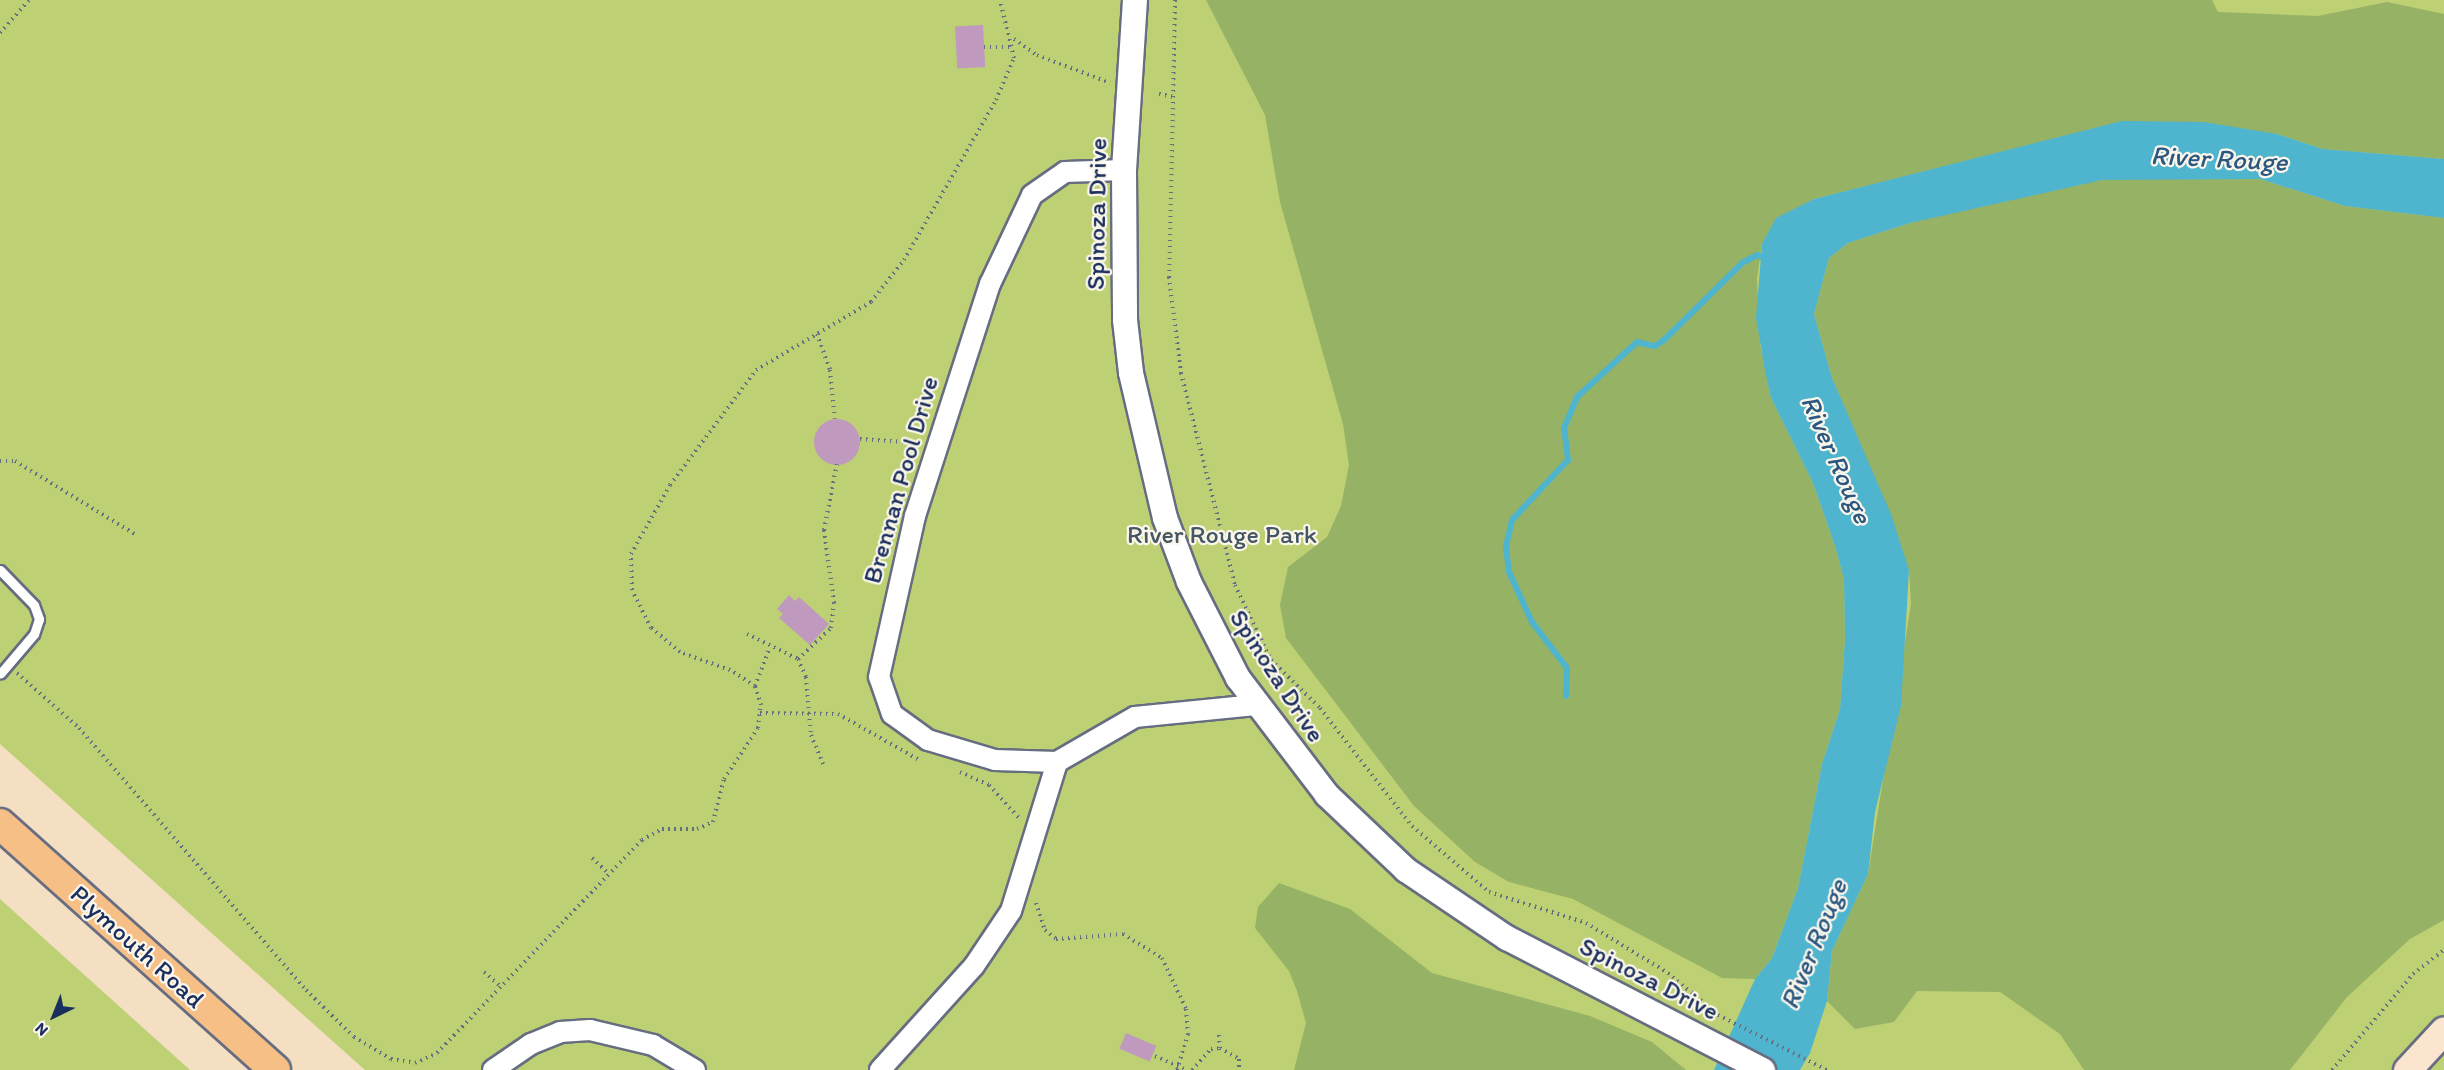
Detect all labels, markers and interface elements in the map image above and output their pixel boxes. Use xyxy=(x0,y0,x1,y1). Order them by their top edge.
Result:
street label: Spinoza Drive xyxy=(1080,138,1114,290)
water label: River Rouge xyxy=(2150,138,2288,178)
street label: Brennan Pool Drive xyxy=(857,373,945,587)
water label: River Rouge xyxy=(1794,390,1880,528)
park label: River Rouge Park xyxy=(1128,519,1316,551)
street label: Spinoza Drive xyxy=(1223,604,1331,748)
water label: River Rouge xyxy=(1772,875,1854,1013)
street label: Plymouth Road xyxy=(64,879,210,1015)
street label: Spinoza Drive xyxy=(1574,931,1724,1027)
north arrow xyxy=(24,986,84,1046)
text: N xyxy=(31,1019,52,1040)

